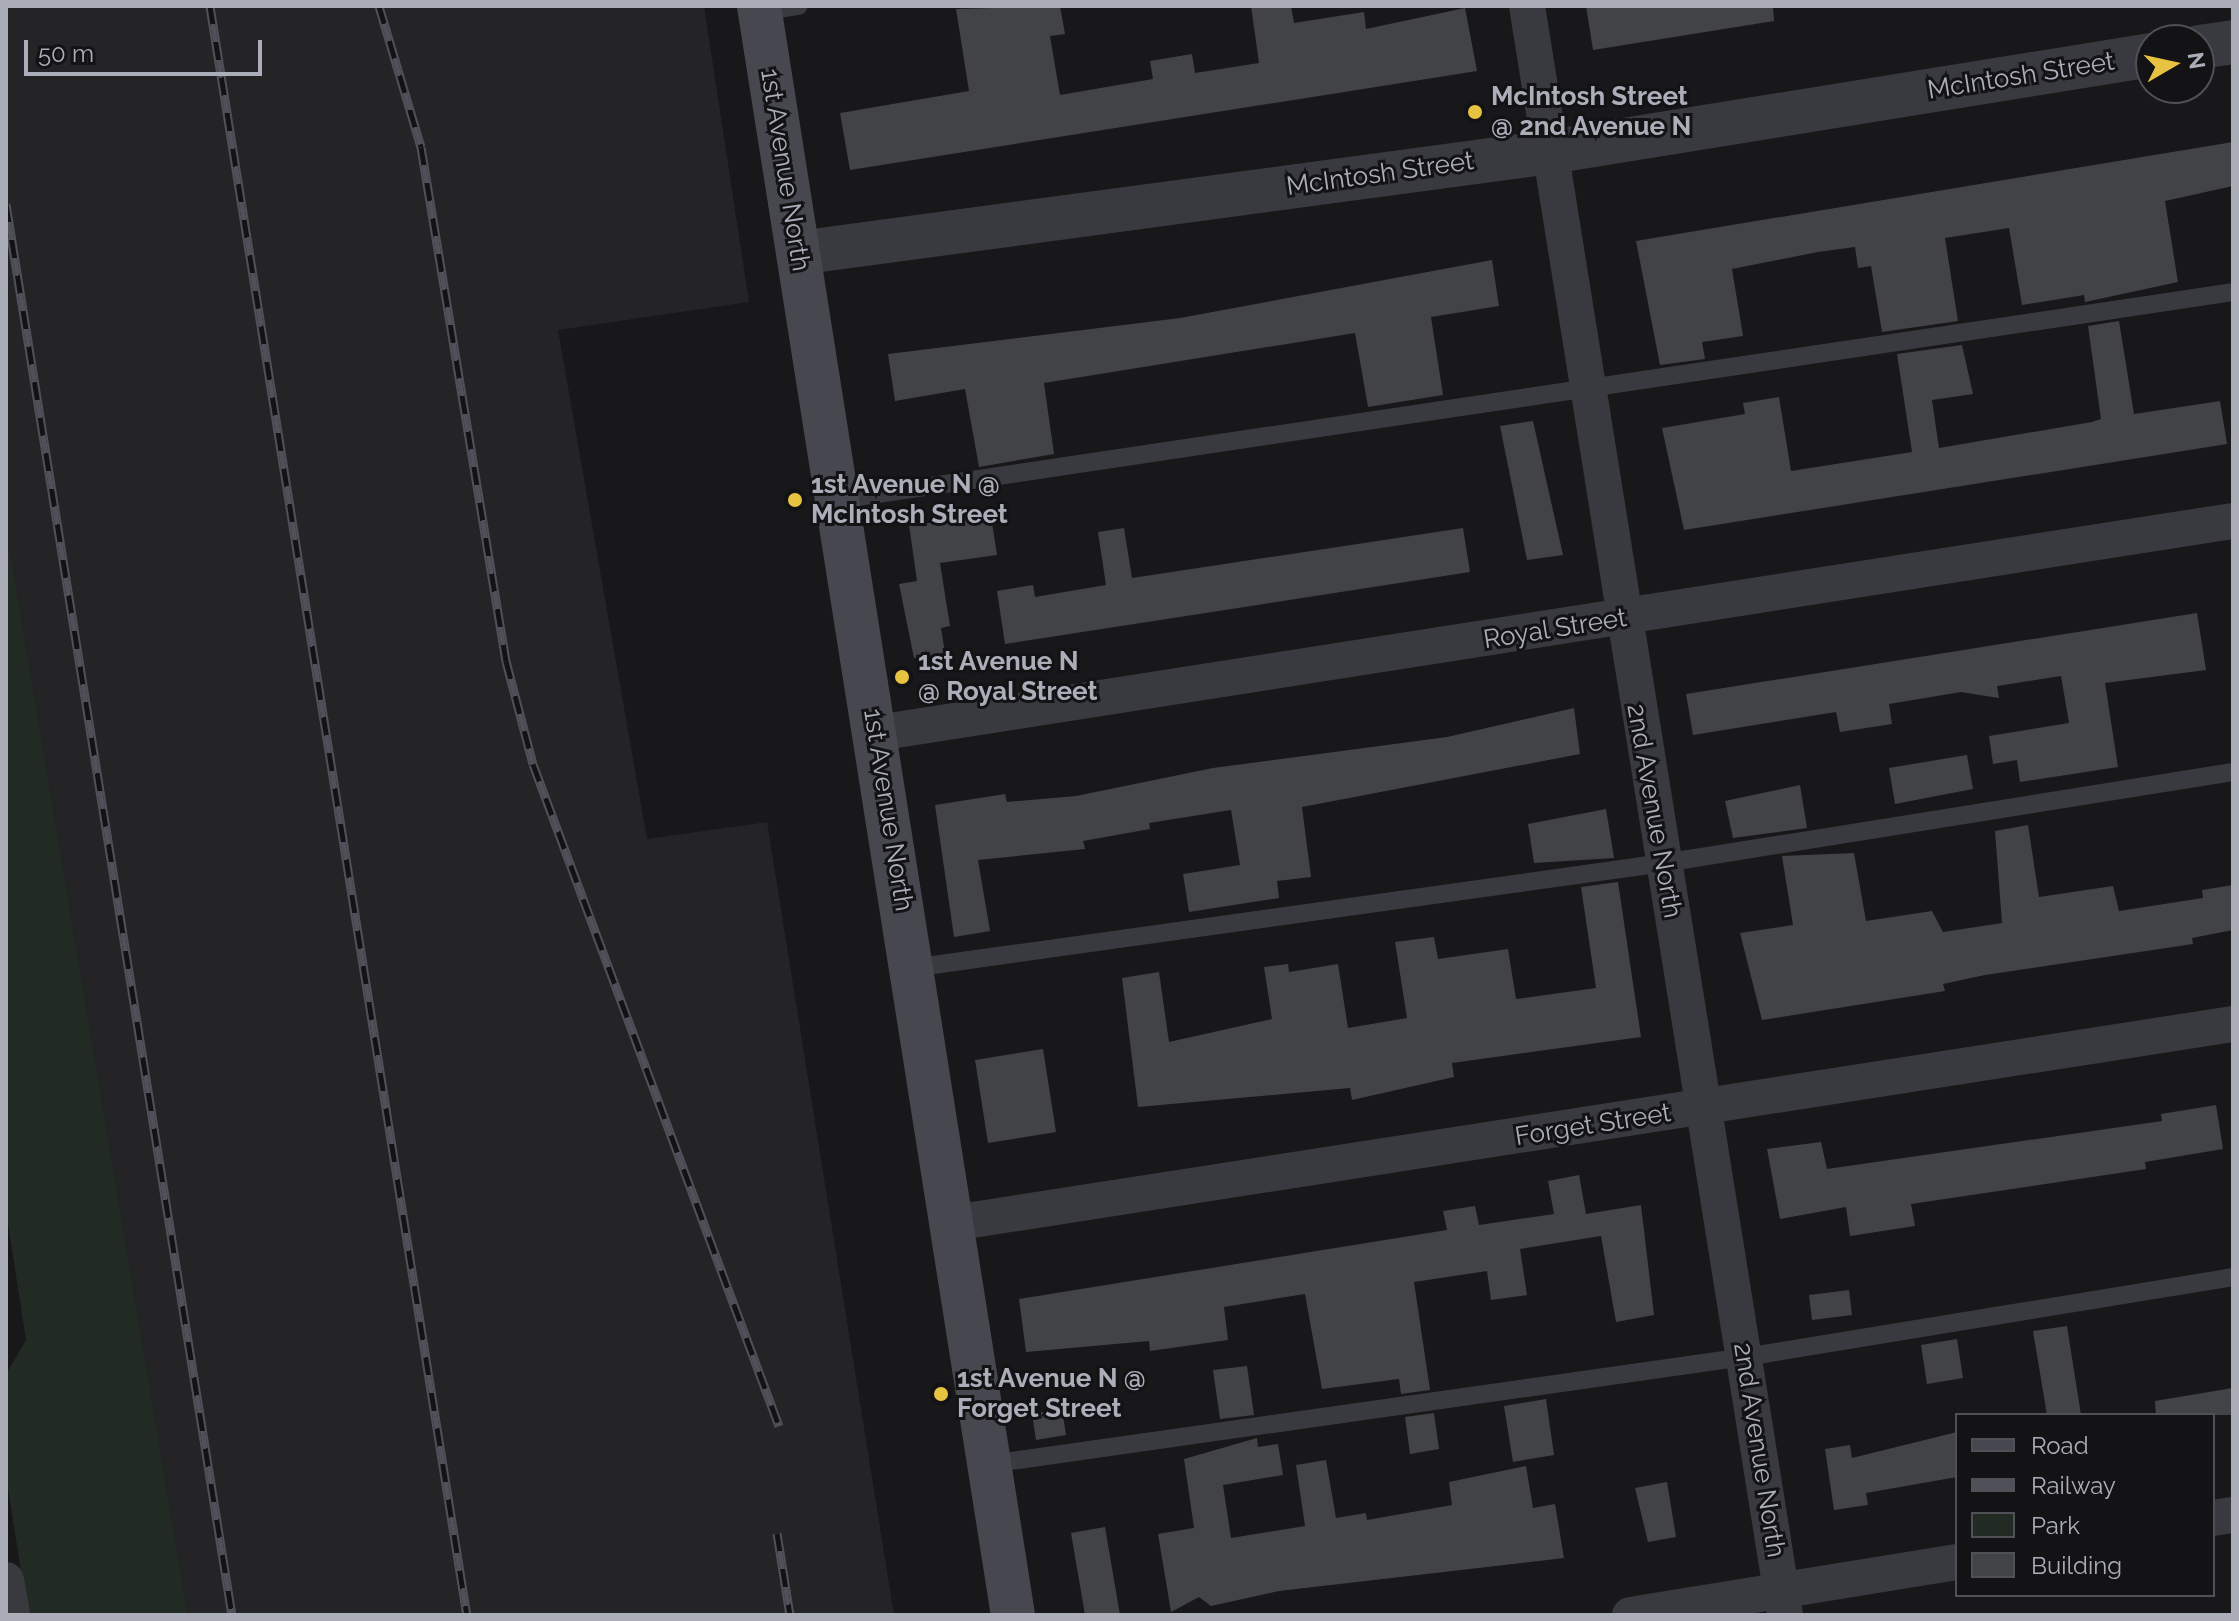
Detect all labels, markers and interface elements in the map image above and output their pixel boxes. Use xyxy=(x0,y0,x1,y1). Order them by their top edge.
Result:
scale bar xyxy=(28,24,266,74)
north arrow xyxy=(2135,24,2215,104)
text: 50 m xyxy=(38,39,94,68)
street label: McIntosh Street xyxy=(1925,46,2117,106)
text: N xyxy=(2183,50,2211,71)
street label: 1st Avenue North xyxy=(754,66,816,274)
place label: McIntosh Street @ 2nd Avenue N xyxy=(1491,81,1692,142)
marker: McIntosh Street @ 2nd Avenue N xyxy=(1466,103,1484,121)
street label: McIntosh Street xyxy=(1284,145,1476,203)
place label: 1st Avenue N @ McIntosh Street xyxy=(811,469,1008,530)
marker: 1st Avenue N @ McIntosh Street xyxy=(786,491,804,509)
street label: Royal Street xyxy=(1481,602,1629,656)
place label: 1st Avenue N @ Royal Street xyxy=(918,646,1098,708)
marker: 1st Avenue N @ Royal Street xyxy=(893,668,911,686)
street label: 2nd Avenue North xyxy=(1620,701,1688,921)
street label: 1st Avenue North xyxy=(857,706,919,914)
street label: Forget Street xyxy=(1513,1097,1673,1153)
street label: 2nd Avenue North xyxy=(1727,1340,1791,1560)
place label: 1st Avenue N @ Forget Street xyxy=(957,1363,1147,1424)
marker: 1st Avenue N @ Forget Street xyxy=(932,1385,950,1403)
legend xyxy=(1955,1413,2215,1597)
text: Road xyxy=(2031,1431,2089,1460)
text: Railway xyxy=(2031,1471,2116,1500)
text: Park xyxy=(2031,1511,2080,1540)
text: Building xyxy=(2031,1551,2122,1580)

